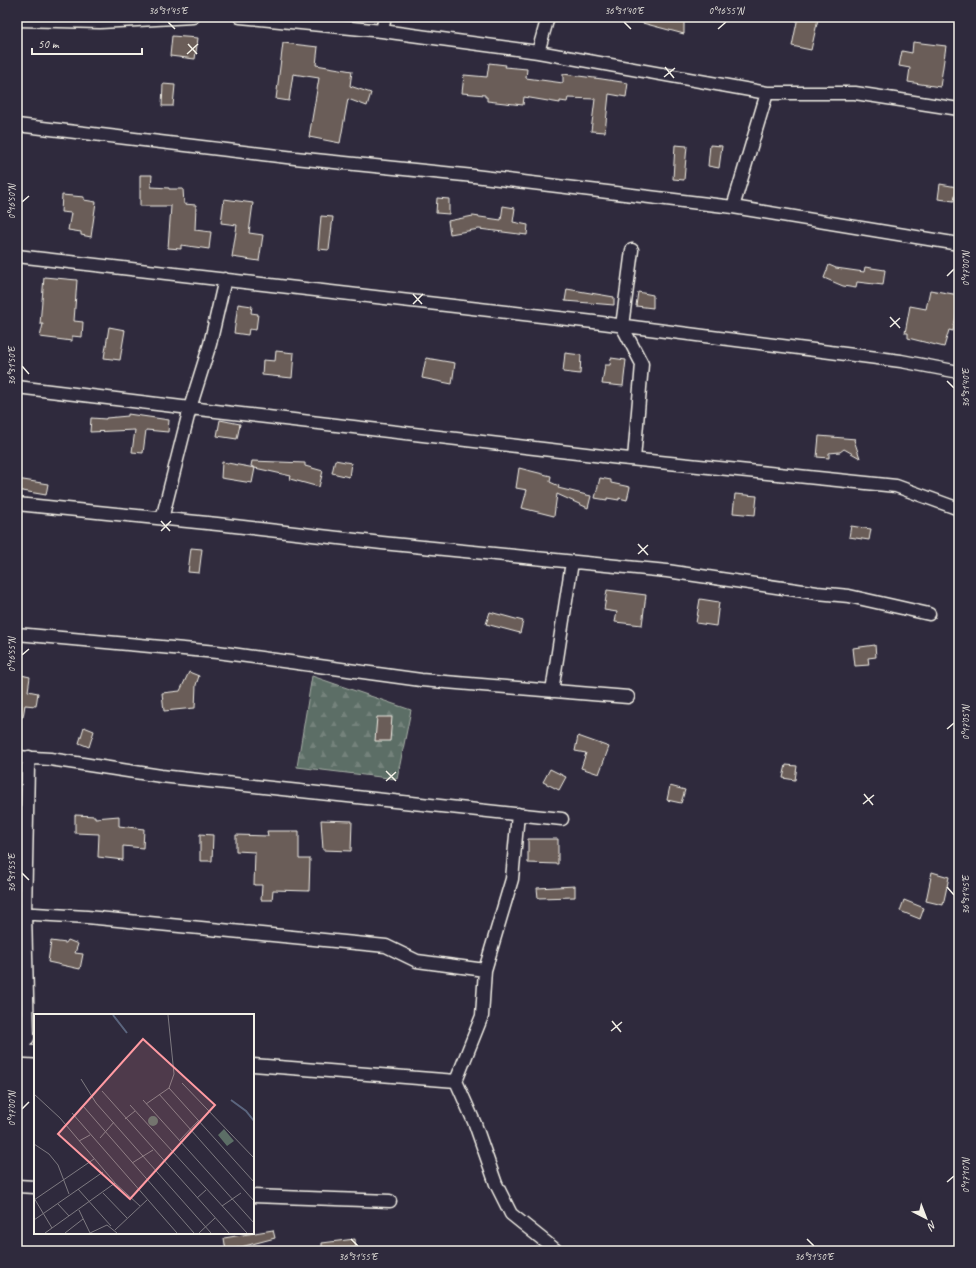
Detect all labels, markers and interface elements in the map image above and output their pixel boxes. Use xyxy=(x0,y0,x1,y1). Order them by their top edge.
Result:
text: 36°31'45"E xyxy=(149,4,189,17)
text: 36°31'40"E xyxy=(605,4,645,17)
text: 0°16'55"N xyxy=(709,4,745,17)
scale bar xyxy=(32,30,142,56)
text: 50 m xyxy=(38,36,60,52)
text: 0°16'50"N xyxy=(5,183,18,219)
text: 0°17'00"N xyxy=(959,250,972,286)
text: 36°31'50"E xyxy=(5,345,18,385)
text: 36°31'40"E xyxy=(959,367,972,407)
text: 0°16'55"N xyxy=(5,636,18,672)
text: 0°17'05"N xyxy=(959,704,972,740)
text: 36°31'55"E xyxy=(5,852,18,892)
text: 36°31'45"E xyxy=(959,874,972,914)
inset map xyxy=(34,1014,254,1234)
text: 0°17'00"N xyxy=(5,1090,18,1126)
text: 0°17'10"N xyxy=(959,1157,972,1193)
north arrow xyxy=(906,1198,946,1238)
text: N xyxy=(924,1218,940,1234)
text: 36°31'55"E xyxy=(339,1250,379,1263)
text: 36°31'50"E xyxy=(795,1250,835,1263)

